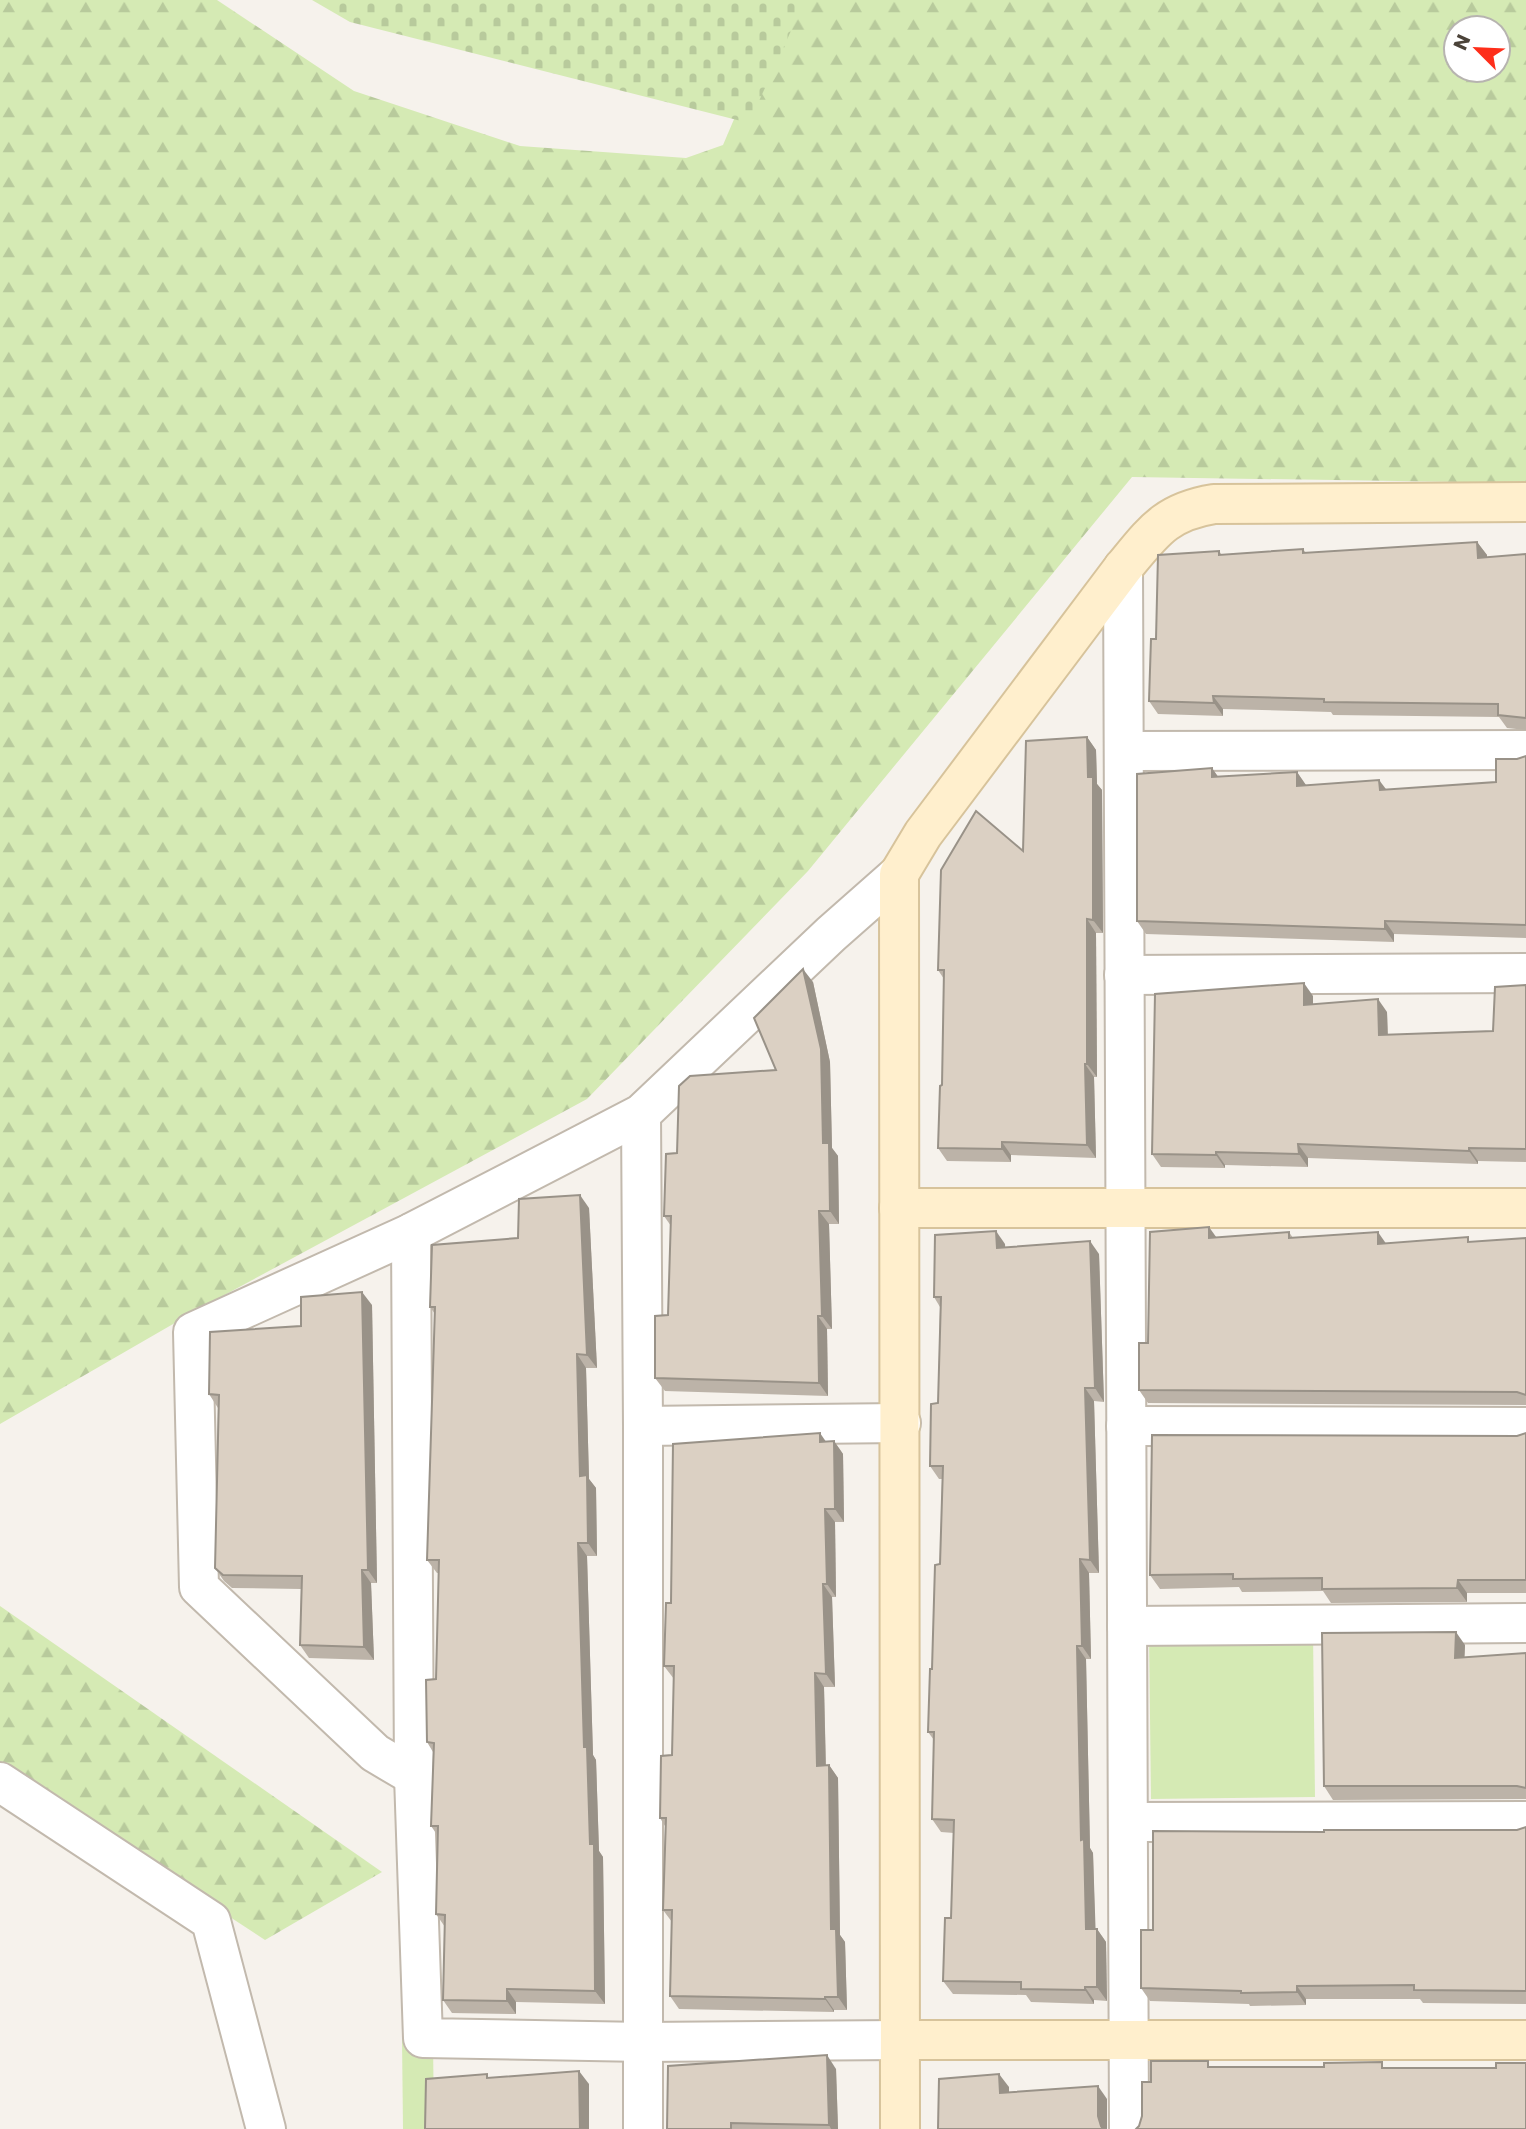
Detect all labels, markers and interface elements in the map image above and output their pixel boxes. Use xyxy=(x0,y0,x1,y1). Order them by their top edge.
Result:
north arrow xyxy=(1442,14,1512,84)
text: N xyxy=(1447,30,1477,54)

